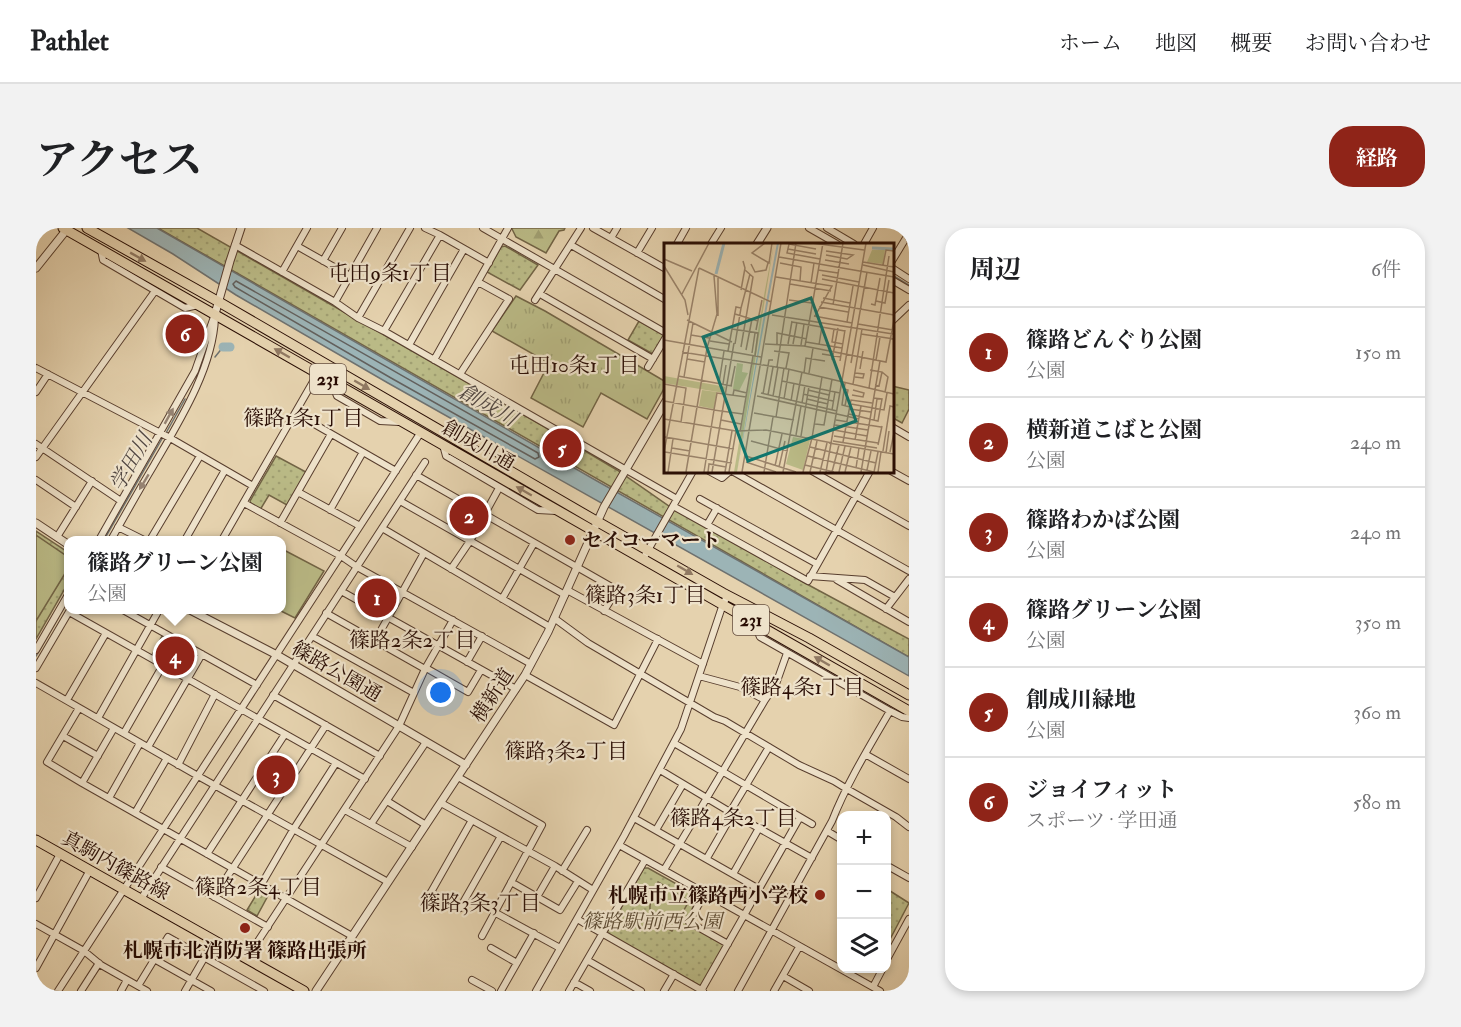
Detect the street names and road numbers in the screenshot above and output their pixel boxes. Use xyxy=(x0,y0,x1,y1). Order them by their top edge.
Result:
road number: 231 xyxy=(310,364,346,394)
street label: 創成川通 xyxy=(438,415,520,476)
road number: 231 xyxy=(733,605,769,635)
street label: 篠路公園通 xyxy=(287,636,386,707)
street label: 横新道 xyxy=(466,663,519,727)
street label: 真駒内篠路線 xyxy=(57,825,174,905)

